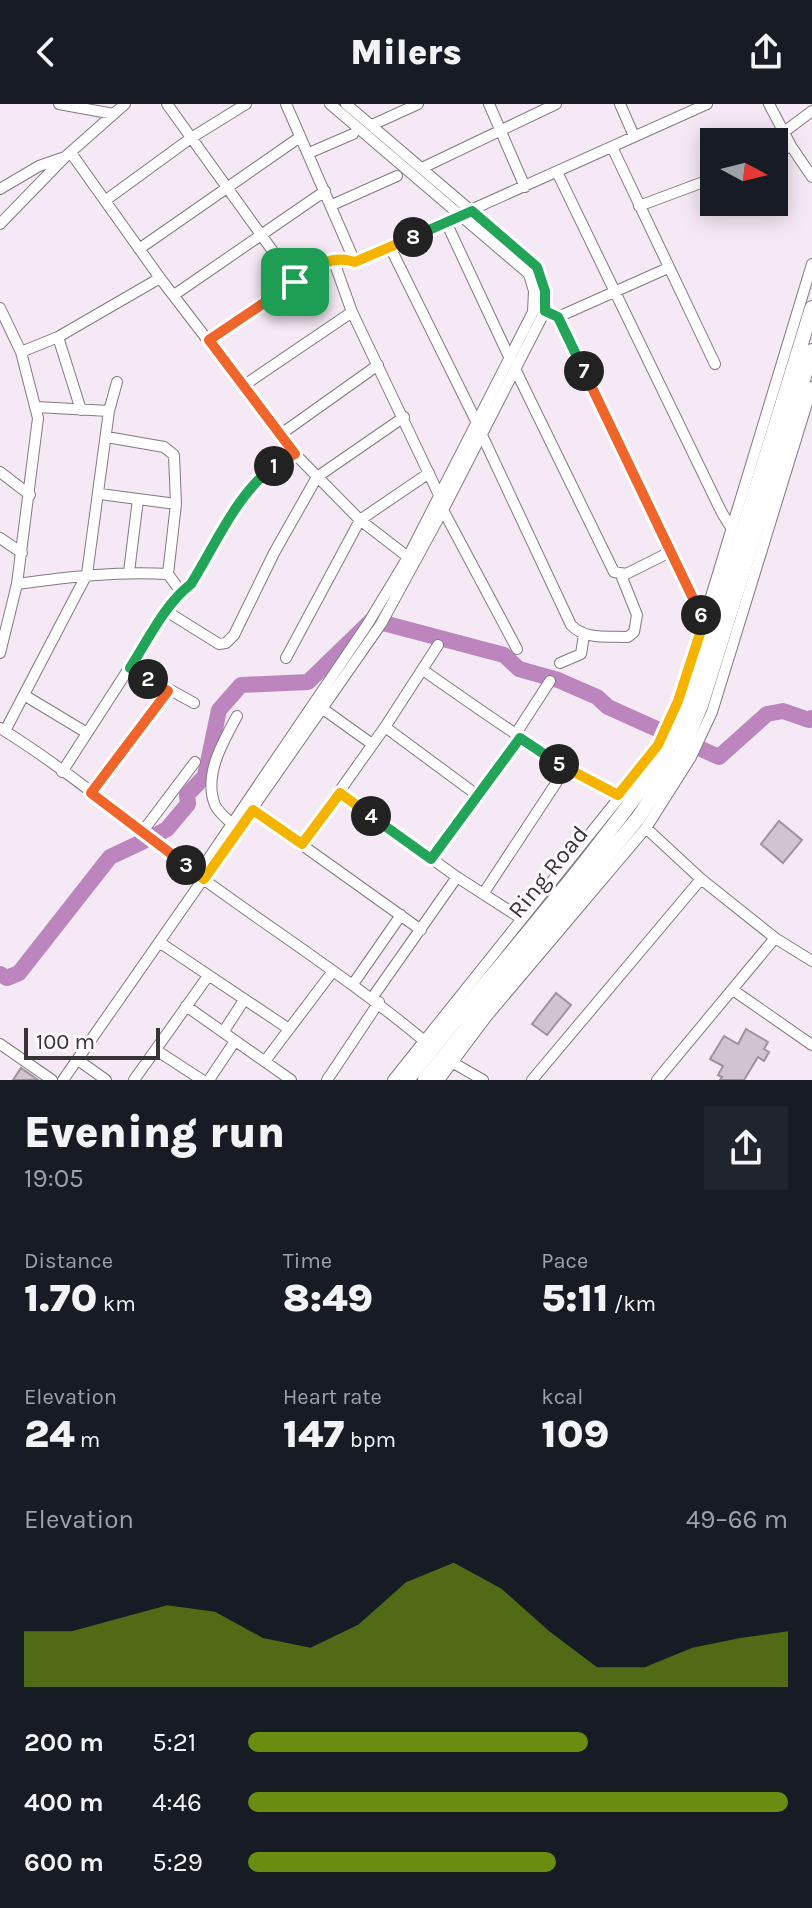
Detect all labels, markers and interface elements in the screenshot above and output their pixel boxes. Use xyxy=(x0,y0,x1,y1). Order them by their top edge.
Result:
icon: back xyxy=(24,30,68,74)
icon: share xyxy=(744,30,788,74)
text: Milers xyxy=(350,31,462,73)
north arrow xyxy=(700,128,788,216)
map controls xyxy=(700,128,788,216)
pin: 8 xyxy=(393,217,433,257)
text: 8 xyxy=(406,224,420,250)
pin xyxy=(261,248,329,316)
icon: arrive xyxy=(273,260,317,304)
pin: 7 xyxy=(564,351,604,391)
text: 7 xyxy=(579,358,589,384)
pin: 1 xyxy=(254,446,294,486)
text: 1 xyxy=(270,453,278,479)
pin: 6 xyxy=(681,595,721,635)
text: 6 xyxy=(694,602,708,628)
pin: 2 xyxy=(128,659,168,699)
text: 2 xyxy=(141,666,155,692)
pin: 5 xyxy=(539,744,579,784)
text: 5 xyxy=(553,751,565,777)
pin: 4 xyxy=(351,796,391,836)
text: 4 xyxy=(364,803,378,829)
street label: Ring Road xyxy=(502,820,594,924)
pin: 3 xyxy=(166,845,206,885)
text: 3 xyxy=(179,852,193,878)
scale bar xyxy=(24,1024,160,1060)
text: 100 m xyxy=(36,1029,95,1055)
button: share xyxy=(704,1106,788,1190)
text: Evening run xyxy=(24,1107,285,1158)
text: 19:05 xyxy=(24,1163,84,1194)
text: Distance xyxy=(24,1248,113,1274)
text: Time xyxy=(283,1248,332,1274)
text: Pace xyxy=(541,1248,588,1274)
text: 1.70 xyxy=(24,1274,98,1321)
text: 8:49 xyxy=(283,1274,373,1321)
text: 5:11 xyxy=(541,1274,609,1321)
text: km xyxy=(98,1291,136,1317)
text: /km xyxy=(609,1291,656,1317)
text: Elevation xyxy=(24,1384,117,1410)
text: Heart rate xyxy=(283,1384,382,1410)
text: kcal xyxy=(541,1384,583,1410)
text: 24 xyxy=(24,1410,75,1457)
text: 147 xyxy=(283,1410,344,1457)
text: 109 xyxy=(541,1410,609,1457)
text: m xyxy=(75,1427,100,1453)
text: bpm xyxy=(344,1427,396,1453)
text: Elevation xyxy=(24,1504,134,1535)
text: 49–66 m xyxy=(686,1504,788,1535)
text: 200 m xyxy=(24,1727,104,1758)
text: 5:21 xyxy=(152,1727,196,1758)
text: 400 m xyxy=(24,1787,104,1818)
text: 4:46 xyxy=(152,1787,202,1818)
text: 600 m xyxy=(24,1847,104,1878)
text: 5:29 xyxy=(152,1847,203,1878)

